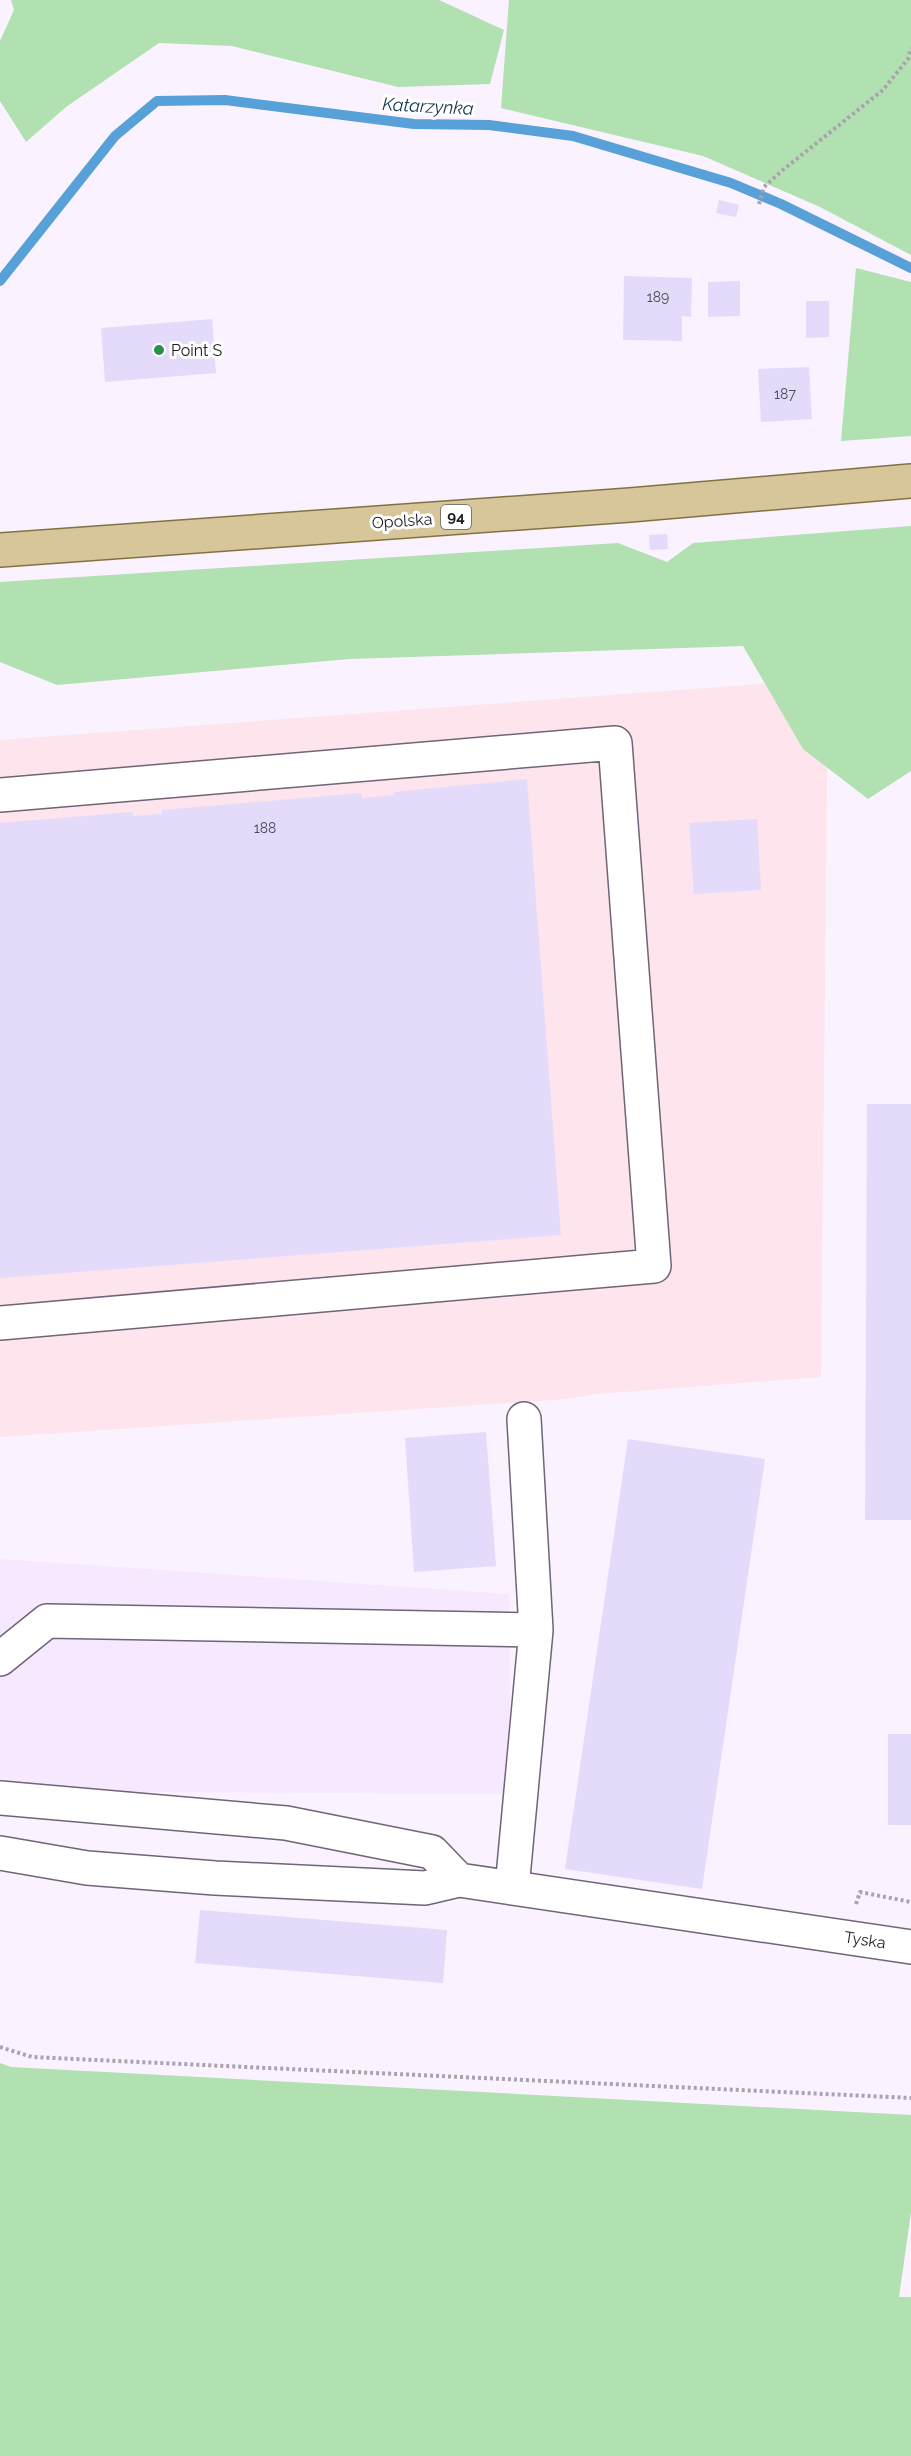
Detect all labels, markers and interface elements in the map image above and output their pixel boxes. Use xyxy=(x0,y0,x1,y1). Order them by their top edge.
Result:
water label: Katarzynka xyxy=(382,93,474,119)
house number: 189 xyxy=(647,289,669,305)
place label: Point S xyxy=(171,341,222,360)
marker: Point S xyxy=(152,343,166,357)
house number: 187 xyxy=(774,386,796,402)
road number: 94 xyxy=(441,505,471,529)
street label: Opolska xyxy=(371,509,433,533)
house number: 188 xyxy=(254,820,276,836)
street label: Tyska xyxy=(843,1927,887,1953)

